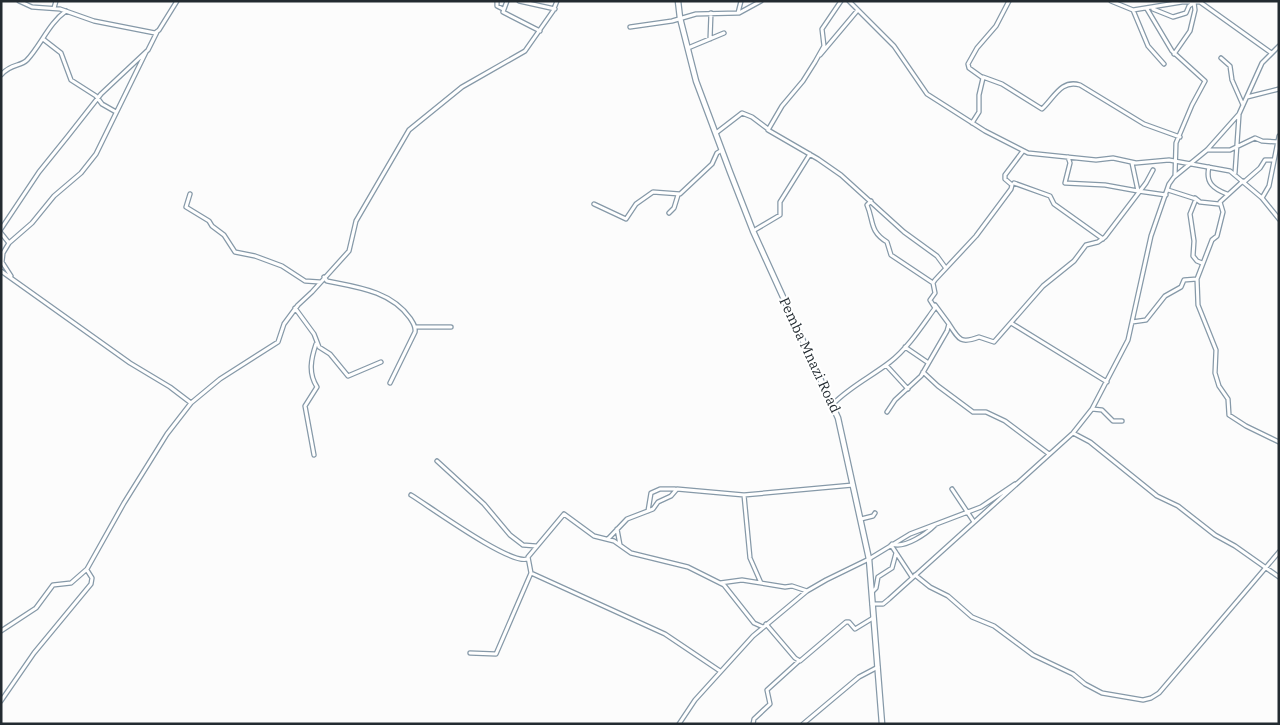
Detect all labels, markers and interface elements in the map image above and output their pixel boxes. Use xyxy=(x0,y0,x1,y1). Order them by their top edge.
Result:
street label: Pemba Mnazi Road xyxy=(775,294,845,416)

